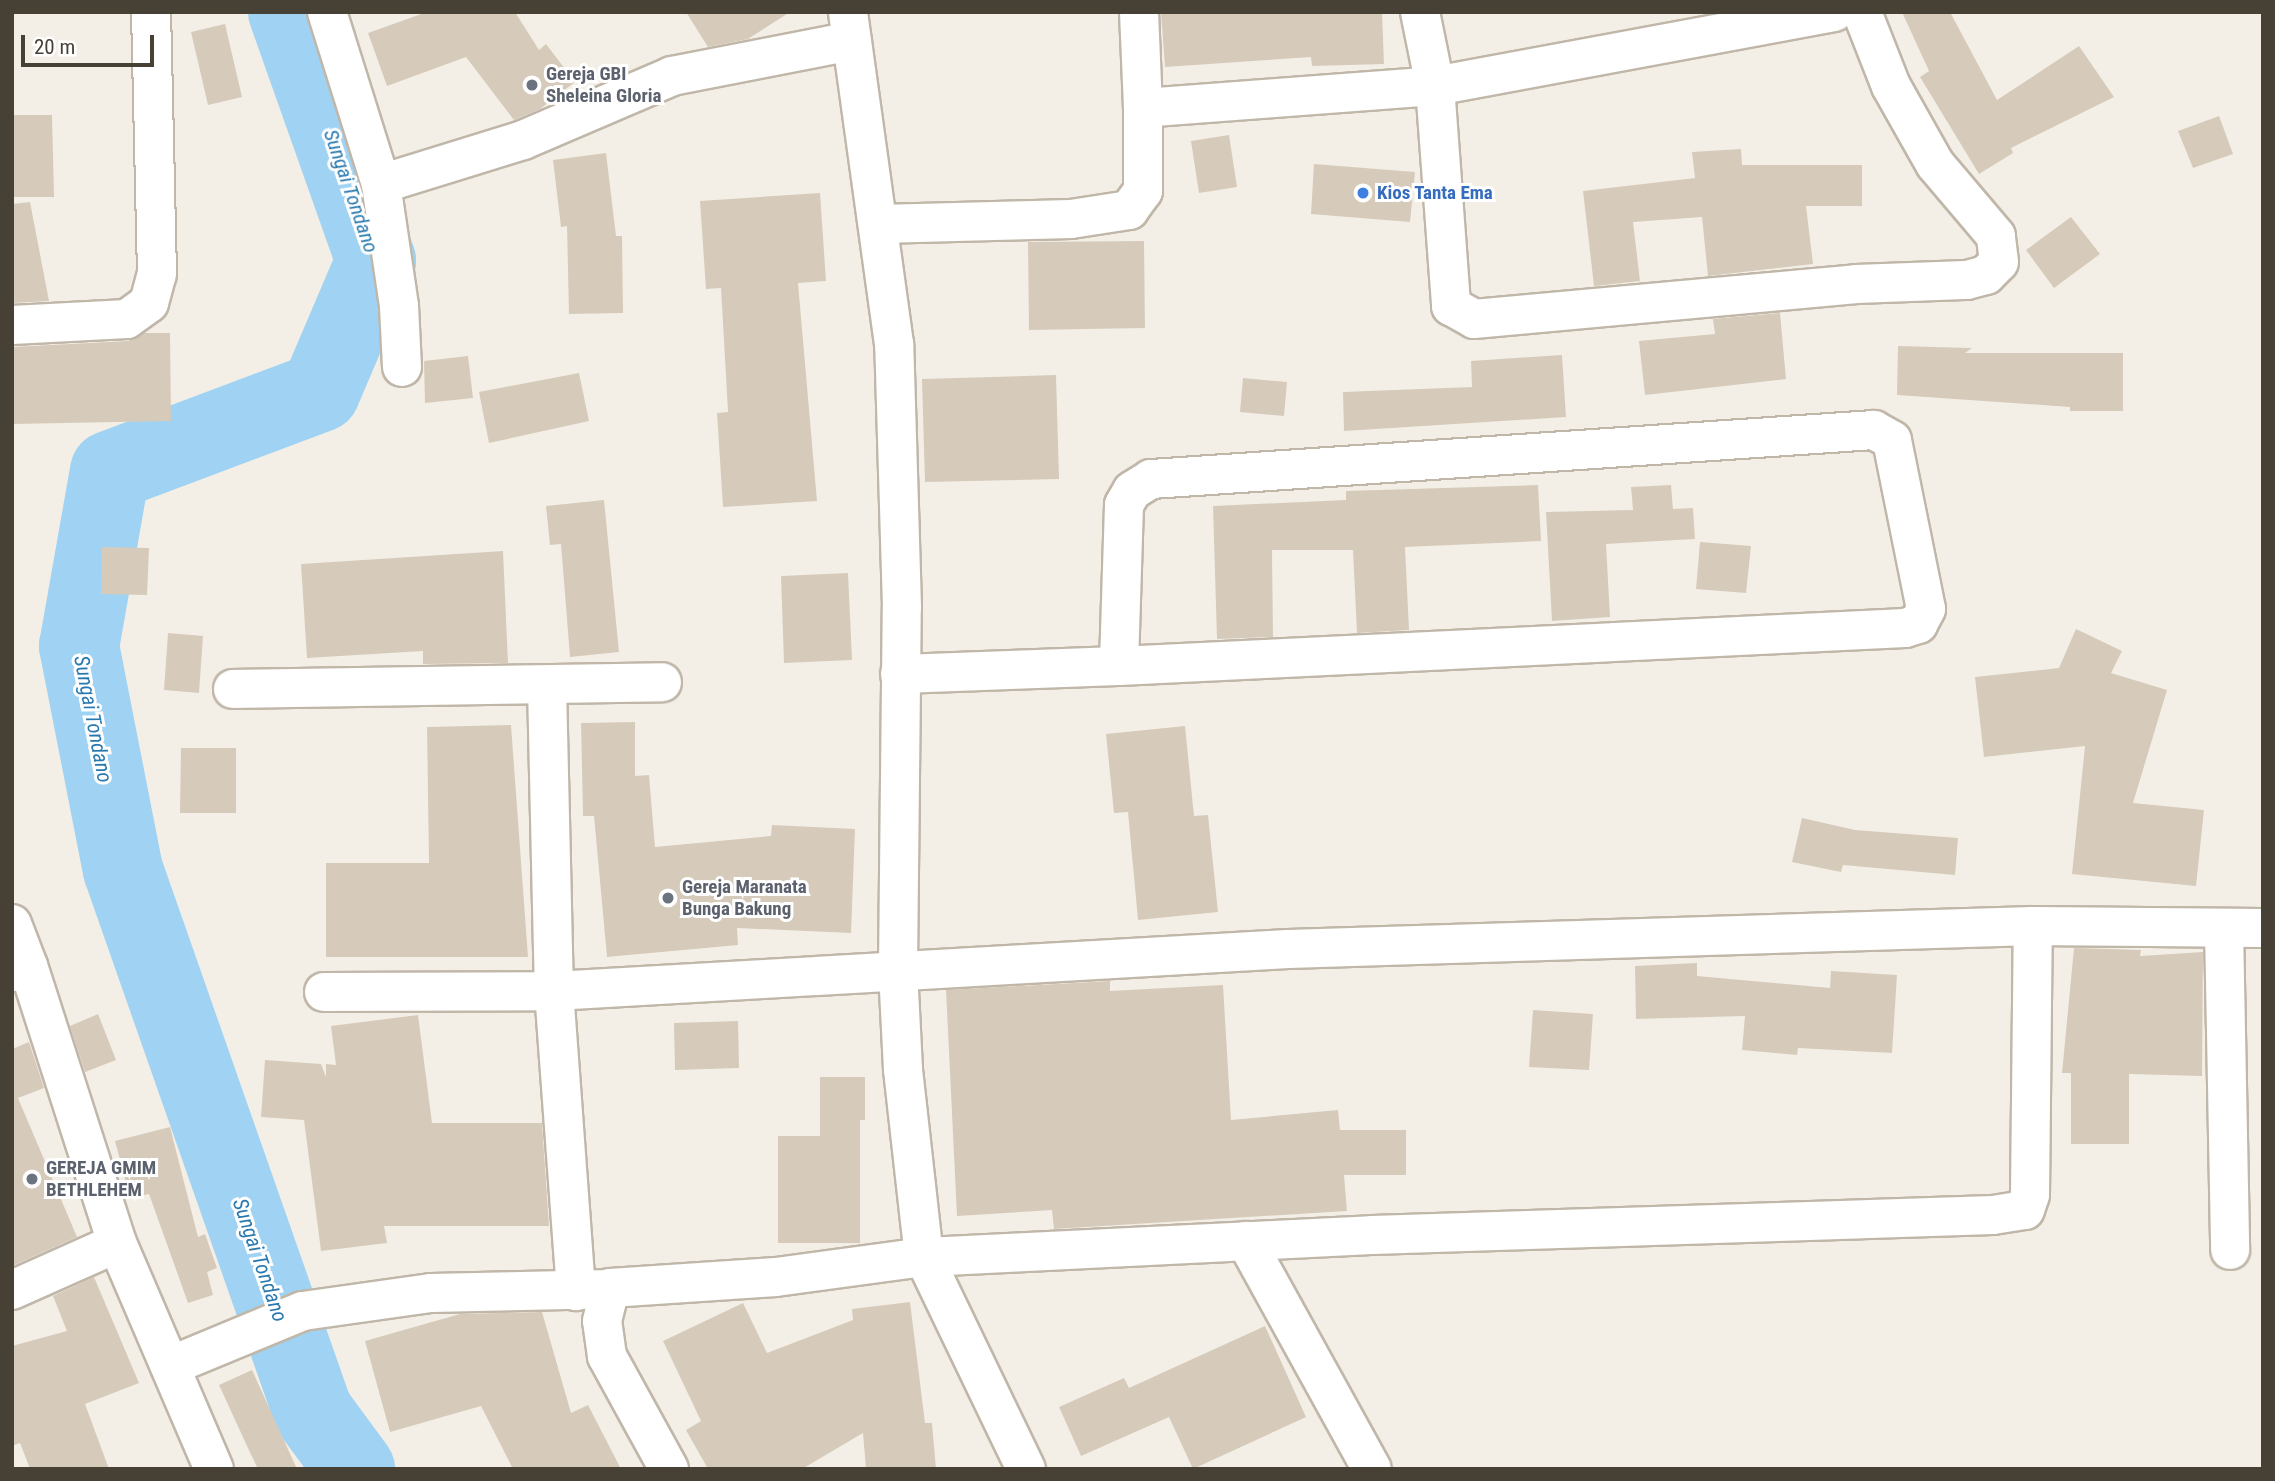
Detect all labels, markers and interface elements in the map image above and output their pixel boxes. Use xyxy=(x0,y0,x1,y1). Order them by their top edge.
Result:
scale bar xyxy=(24,21,158,65)
text: 20 m xyxy=(34,35,75,59)
place label: Gereja GBI Sheleina Gloria xyxy=(546,63,661,107)
marker: Gereja GBI Sheleina Gloria xyxy=(524,77,540,93)
water label: Sungai Tondano xyxy=(318,126,384,256)
place label: Kios Tanta Ema xyxy=(1377,182,1493,204)
marker: Kios Tanta Ema xyxy=(1355,185,1371,201)
water label: Sungai Tondano xyxy=(68,653,118,785)
place label: Gereja Maranata Bunga Bakung xyxy=(682,876,807,920)
marker: Gereja Maranata Bunga Bakung xyxy=(660,890,676,906)
place label: GEREJA GMIM BETHLEHEM xyxy=(46,1157,156,1201)
marker: GEREJA GMIM BETHLEHEM xyxy=(24,1171,40,1187)
water label: Sungai Tondano xyxy=(227,1195,293,1325)

